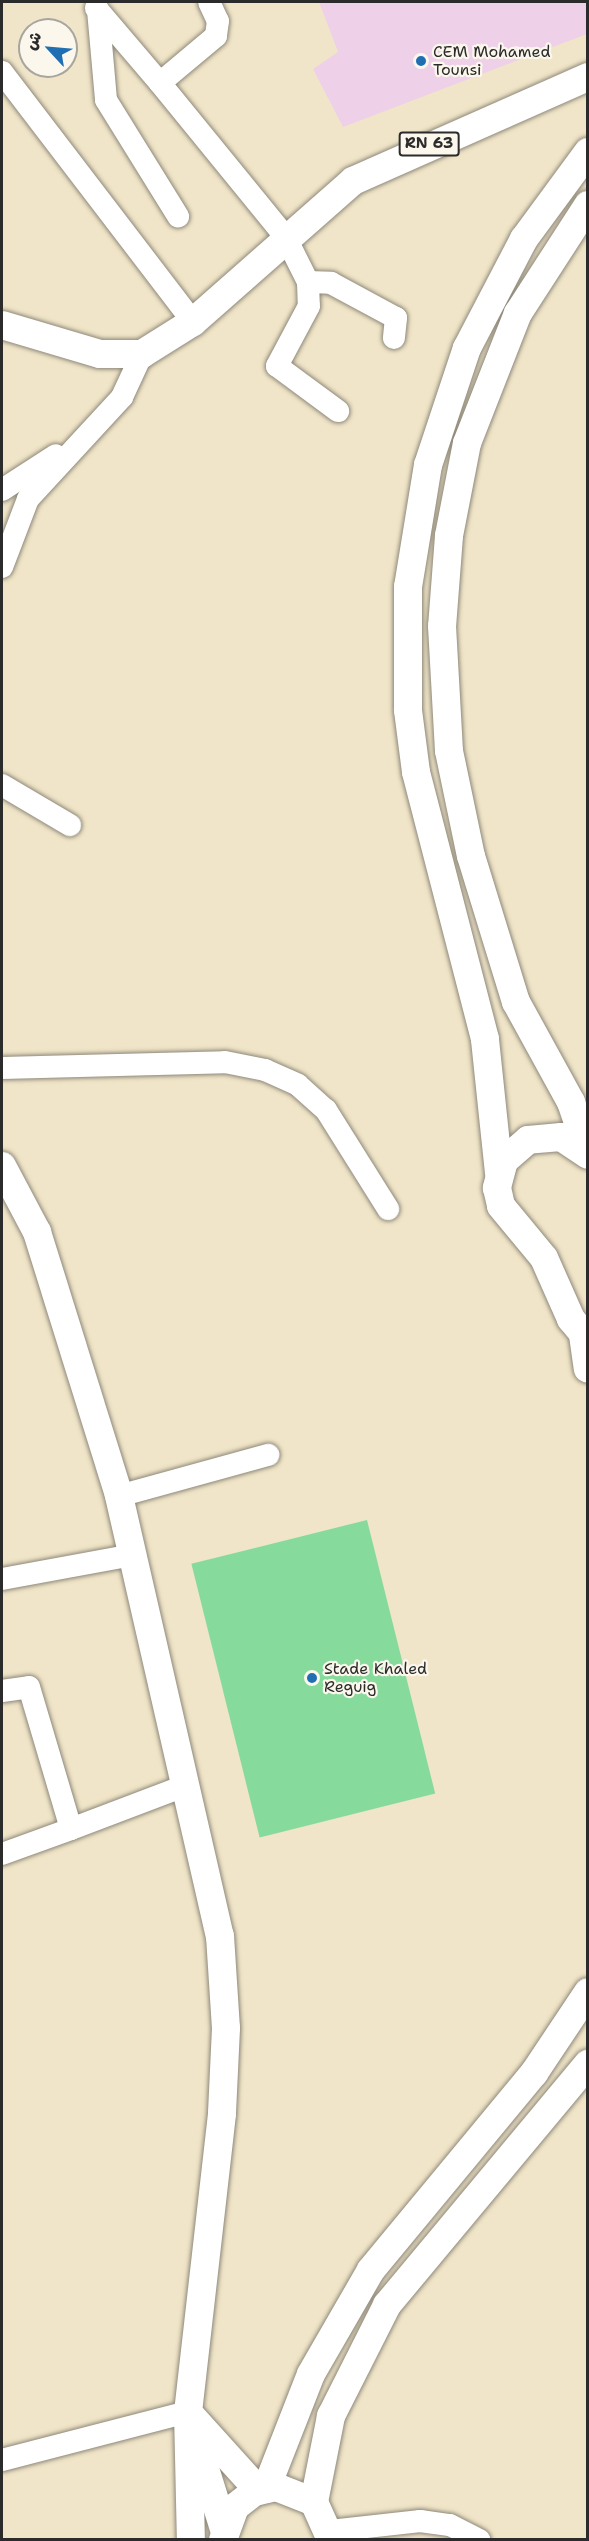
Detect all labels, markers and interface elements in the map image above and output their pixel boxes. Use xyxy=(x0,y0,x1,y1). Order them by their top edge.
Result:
north arrow xyxy=(18,18,78,78)
text: ش xyxy=(20,28,46,53)
place label: CEM Mohamed Tounsi xyxy=(433,42,551,80)
marker: CEM Mohamed Tounsi xyxy=(414,54,428,68)
road number: RN 63 xyxy=(398,132,460,156)
place label: Stade Khaled Reguig xyxy=(324,1659,427,1697)
marker: Stade Khaled Reguig xyxy=(305,1671,319,1685)

